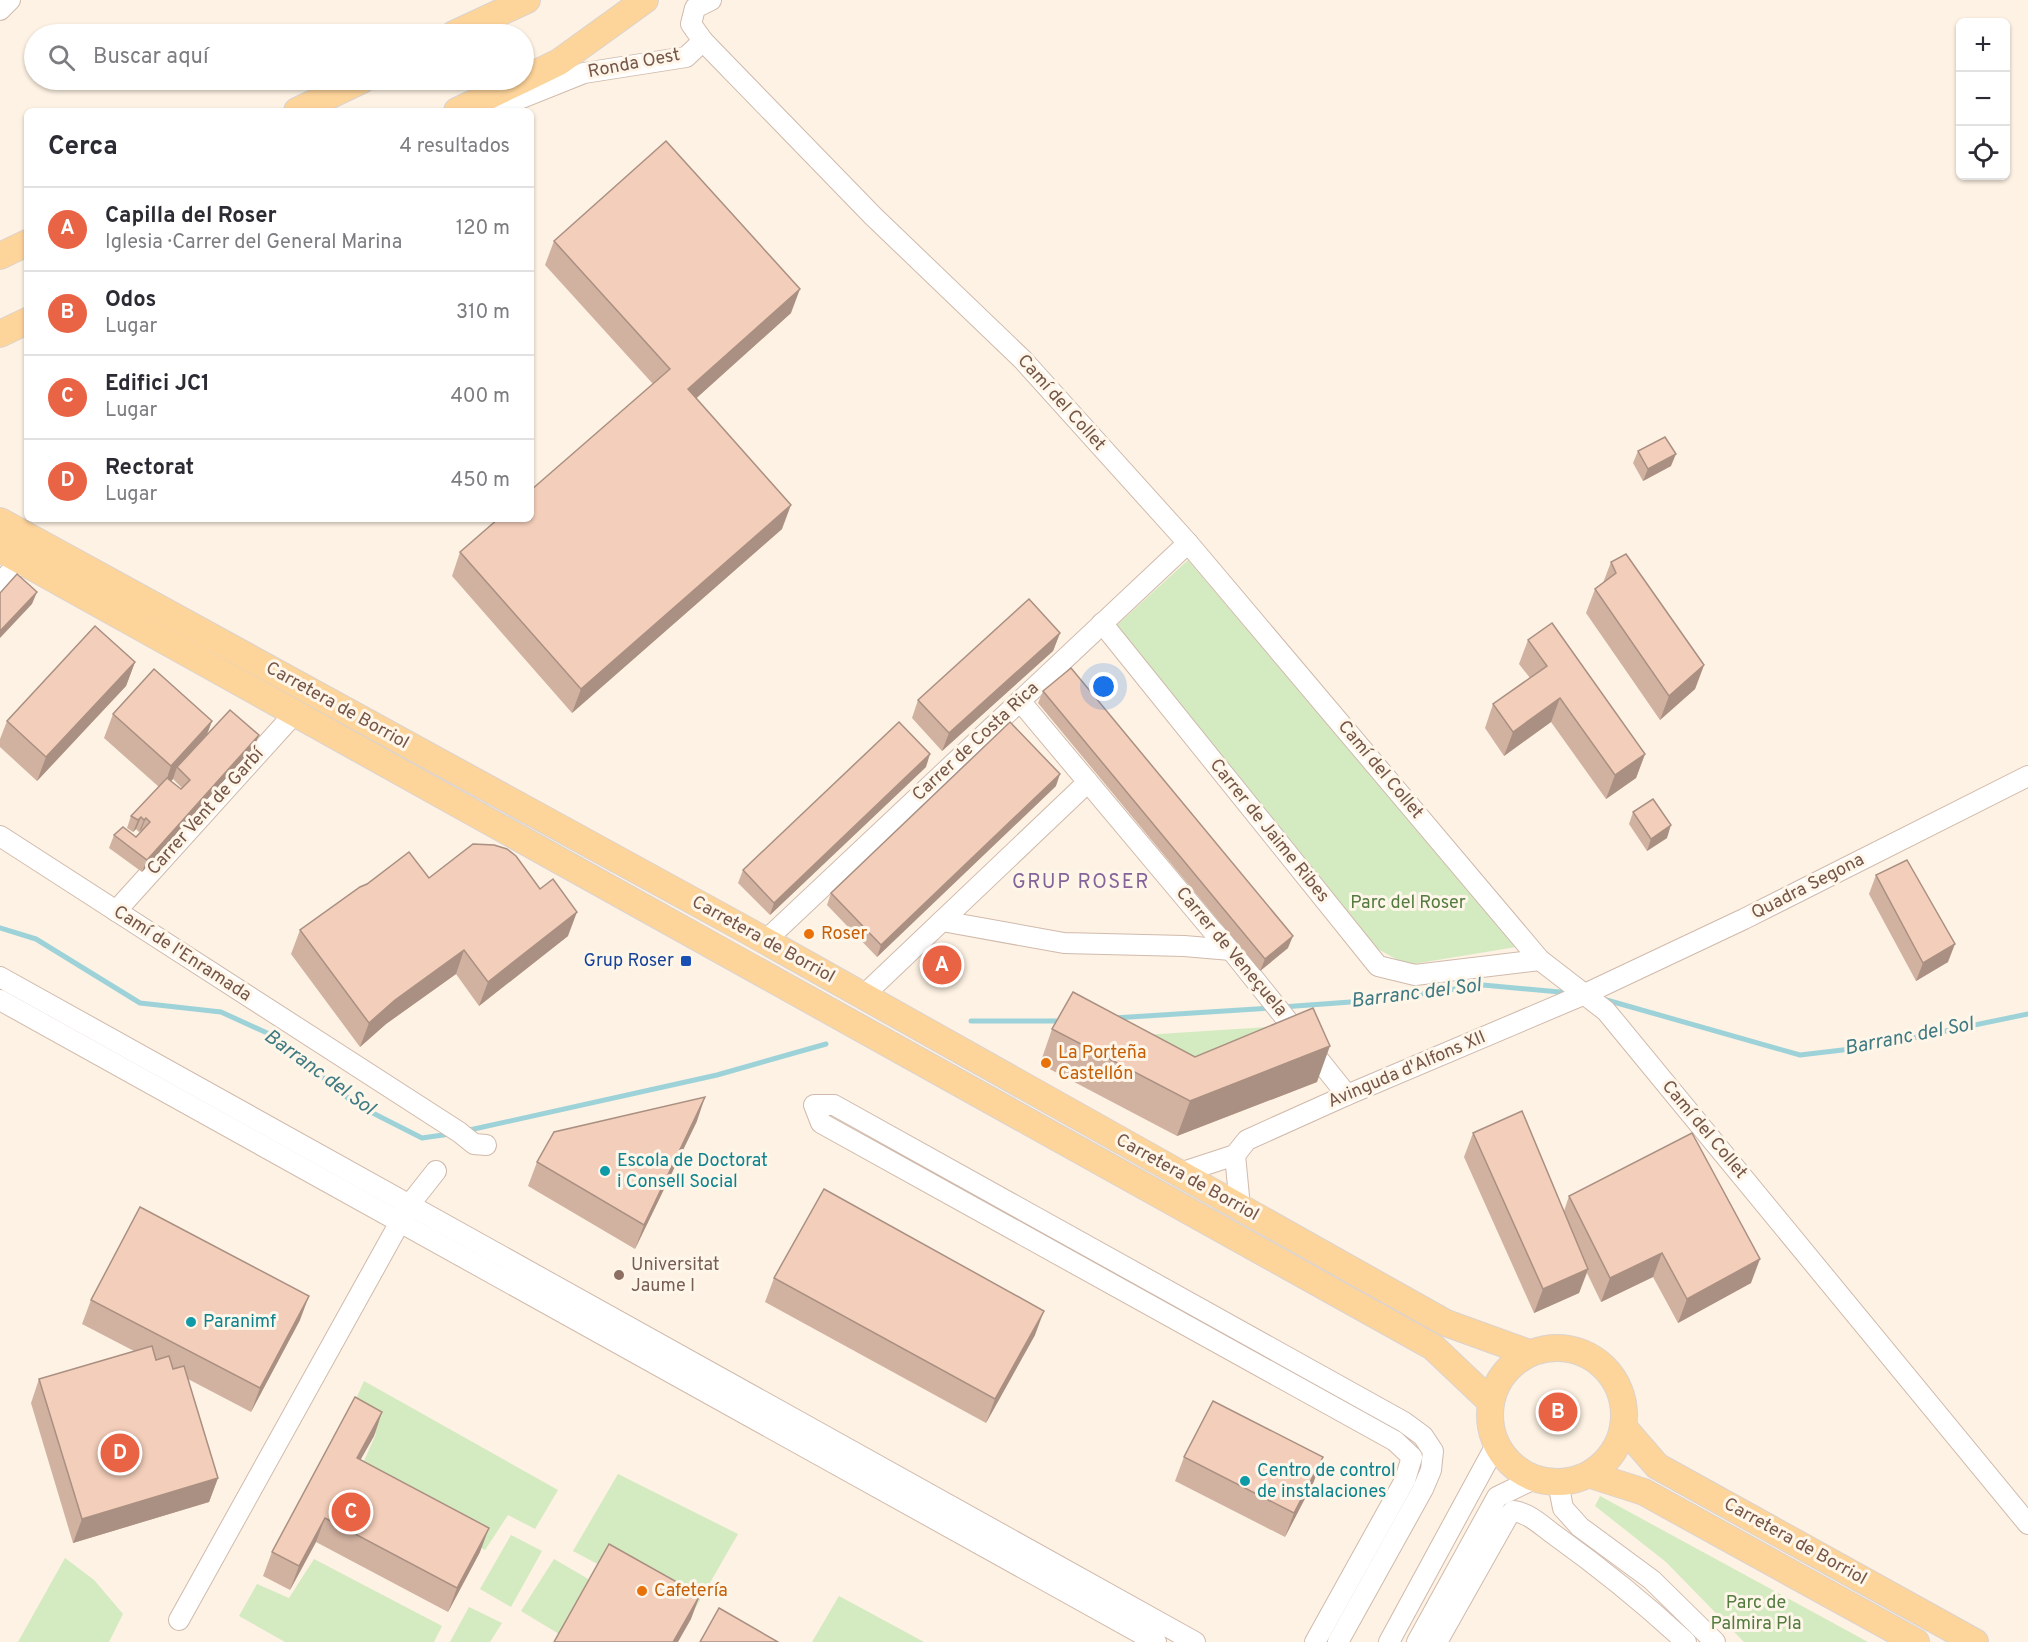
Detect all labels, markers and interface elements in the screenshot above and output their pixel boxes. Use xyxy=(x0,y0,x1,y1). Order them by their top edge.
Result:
map controls xyxy=(1956,18,2010,180)
button: + xyxy=(1956,18,2010,72)
search box xyxy=(24,24,534,90)
icon: search xyxy=(45,41,78,74)
text: Buscar aquí xyxy=(93,44,209,71)
street label: Ronda Oest xyxy=(586,44,682,84)
button: − xyxy=(1956,72,2010,126)
button: locate xyxy=(1956,126,2010,180)
text: Cerca xyxy=(48,131,118,164)
text: 4 resultados xyxy=(400,134,510,160)
text: Capilla del Roser xyxy=(105,203,277,230)
text: A xyxy=(60,216,75,242)
text: 120 m xyxy=(456,216,510,242)
text: Iglesia · Carrer del General Marina xyxy=(105,230,402,256)
text: Odos xyxy=(105,287,156,314)
text: B xyxy=(61,300,74,326)
text: 310 m xyxy=(456,300,510,326)
text: Lugar xyxy=(105,314,157,340)
street label: Camí del Collet xyxy=(1012,350,1110,456)
text: Edifici JC1 xyxy=(105,371,210,398)
text: C xyxy=(61,384,74,410)
text: 400 m xyxy=(450,384,510,410)
text: Lugar xyxy=(105,398,157,424)
text: Rectorat xyxy=(105,455,194,482)
text: D xyxy=(60,468,75,494)
text: 450 m xyxy=(451,468,510,494)
text: Lugar xyxy=(105,482,157,508)
street label: Carretera de Borriol xyxy=(261,657,413,755)
your location xyxy=(1089,672,1118,701)
street label: Carrer de Costa Rica xyxy=(908,677,1044,807)
street label: Camí del Collet xyxy=(1332,716,1428,824)
street label: Carrer Vent de Garbí xyxy=(143,742,270,881)
street label: Carrer de Jaime Ribes xyxy=(1204,755,1334,907)
street label: Quadra Segona xyxy=(1748,849,1868,925)
district label: GRUP ROSER xyxy=(1012,870,1150,896)
street label: Carrer de Veneçuela xyxy=(1170,882,1292,1022)
street label: Carretera de Borriol xyxy=(687,891,839,989)
park label: Parc del Roser xyxy=(1350,892,1466,915)
street label: Camí de l'Enramada xyxy=(109,901,255,1007)
place label: Roser xyxy=(821,923,868,946)
marker: Roser xyxy=(802,927,816,941)
pin: A xyxy=(922,942,962,988)
place label: Grup Roser xyxy=(584,950,674,973)
marker: Grup Roser xyxy=(679,954,693,968)
water label: Barranc del Sol xyxy=(1349,973,1483,1015)
water label: Barranc del Sol xyxy=(1842,1012,1977,1062)
water label: Barranc del Sol xyxy=(258,1024,380,1123)
street label: Avinguda d'Alfons XII xyxy=(1325,1026,1489,1114)
place label: La Porteña Castellón xyxy=(1058,1042,1146,1086)
marker: La Porteña Castellón xyxy=(1039,1056,1053,1070)
street label: Camí del Collet xyxy=(1656,1076,1752,1184)
street label: Carretera de Borriol xyxy=(1111,1129,1263,1227)
place label: Escola de Doctorat i Consell Social xyxy=(617,1150,768,1194)
marker: Escola de Doctorat i Consell Social xyxy=(598,1164,612,1178)
place label: Universitat Jaume I xyxy=(631,1254,720,1298)
marker: Universitat Jaume I xyxy=(612,1268,626,1282)
place label: Paranimf xyxy=(203,1311,276,1334)
marker: Paranimf xyxy=(184,1315,198,1329)
pin: B xyxy=(1538,1390,1578,1434)
pin: D xyxy=(100,1430,140,1476)
place label: Centro de control de instalaciones xyxy=(1257,1460,1396,1504)
marker: Centro de control de instalaciones xyxy=(1238,1474,1252,1488)
pin: C xyxy=(332,1490,370,1534)
street label: Carretera de Borriol xyxy=(1719,1493,1871,1591)
place label: Cafetería xyxy=(654,1580,728,1603)
marker: Cafetería xyxy=(635,1584,649,1598)
park label: Parc de Palmira Pla xyxy=(1711,1592,1801,1636)

